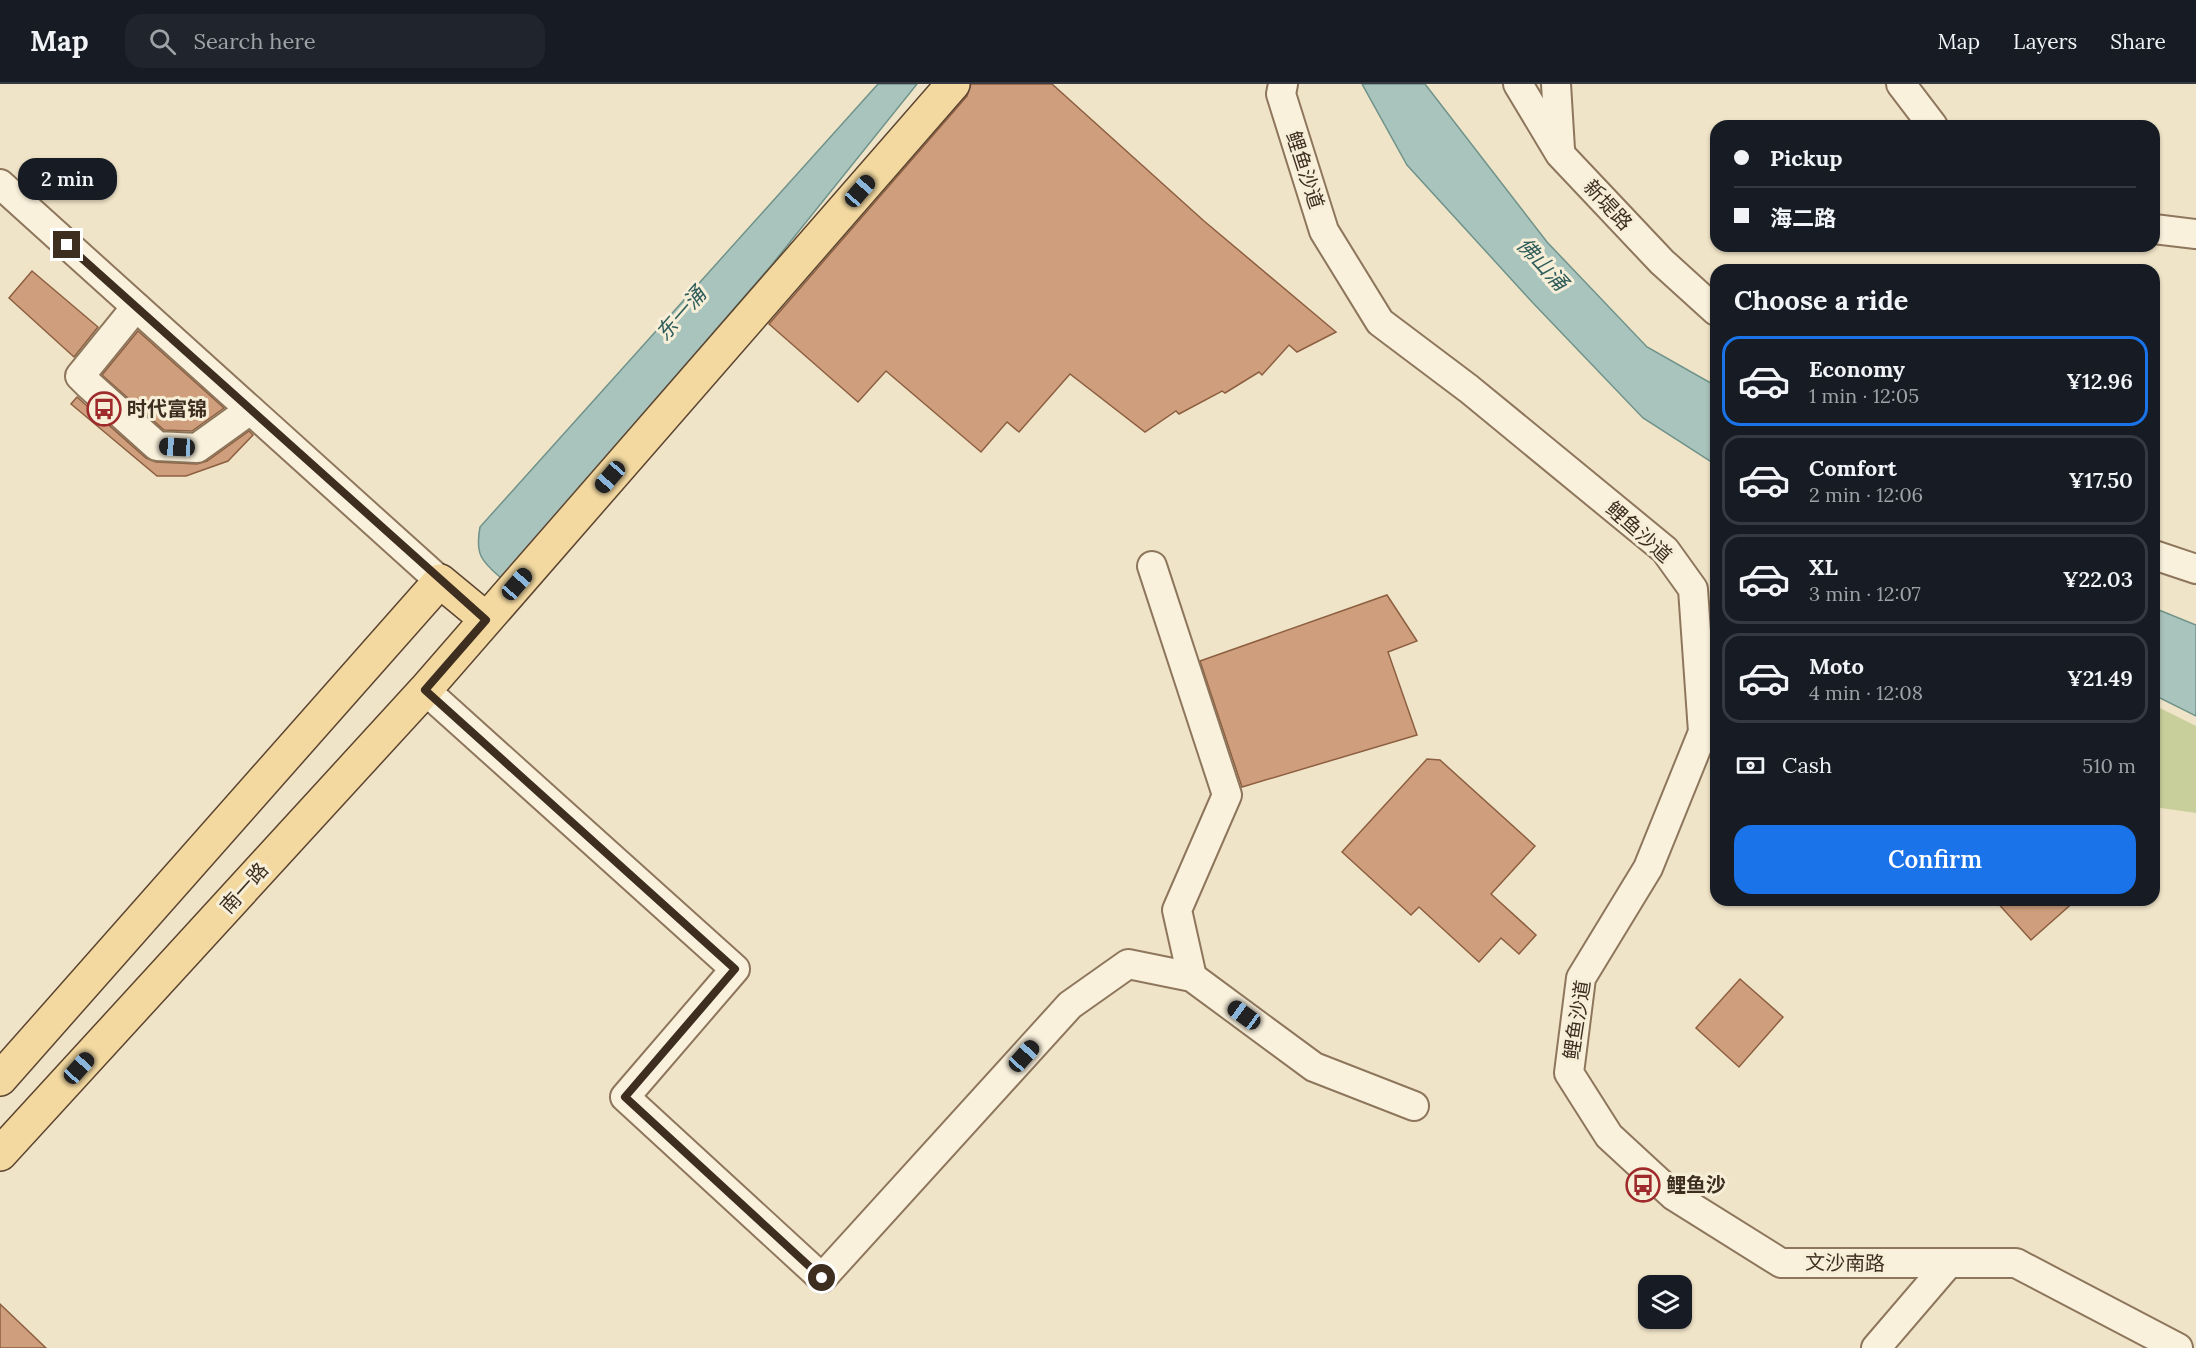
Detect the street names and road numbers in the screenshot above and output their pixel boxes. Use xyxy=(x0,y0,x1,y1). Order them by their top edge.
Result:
street label: 鲤鱼沙道 xyxy=(1281,128,1330,212)
street label: 新堤路 xyxy=(1579,174,1638,235)
street label: 鲤鱼沙道 xyxy=(1601,496,1677,568)
street label: 南一路 xyxy=(214,857,273,918)
street label: 鲤鱼沙道 xyxy=(1558,978,1595,1061)
street label: 文沙南路 xyxy=(1805,1249,1885,1276)

